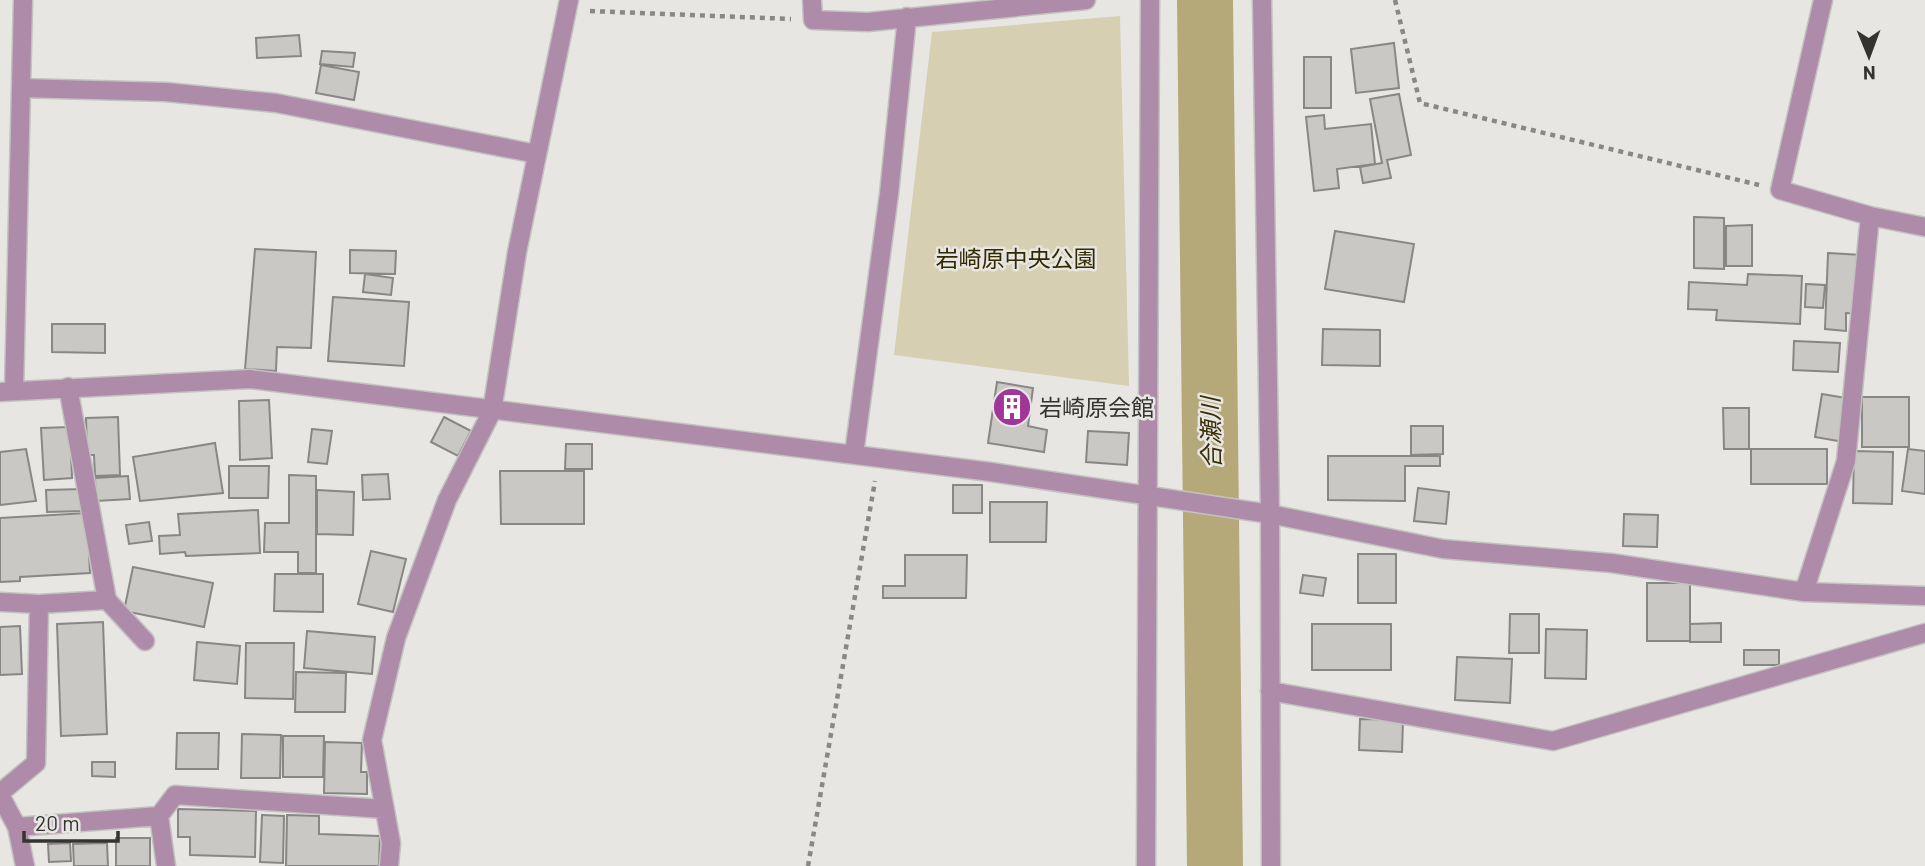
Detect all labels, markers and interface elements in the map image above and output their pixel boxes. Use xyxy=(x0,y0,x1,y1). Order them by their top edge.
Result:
north arrow xyxy=(1834,21,1904,91)
text: N xyxy=(1863,62,1876,85)
park label: 岩崎原中央公園 xyxy=(936,244,1097,272)
building icon: 岩崎原会館 xyxy=(991,386,1033,428)
place label: 岩崎原会館 xyxy=(1039,393,1154,421)
water label: 合瀬川 xyxy=(1195,394,1225,469)
scale bar xyxy=(24,800,119,844)
text: 20 m xyxy=(35,810,80,835)

